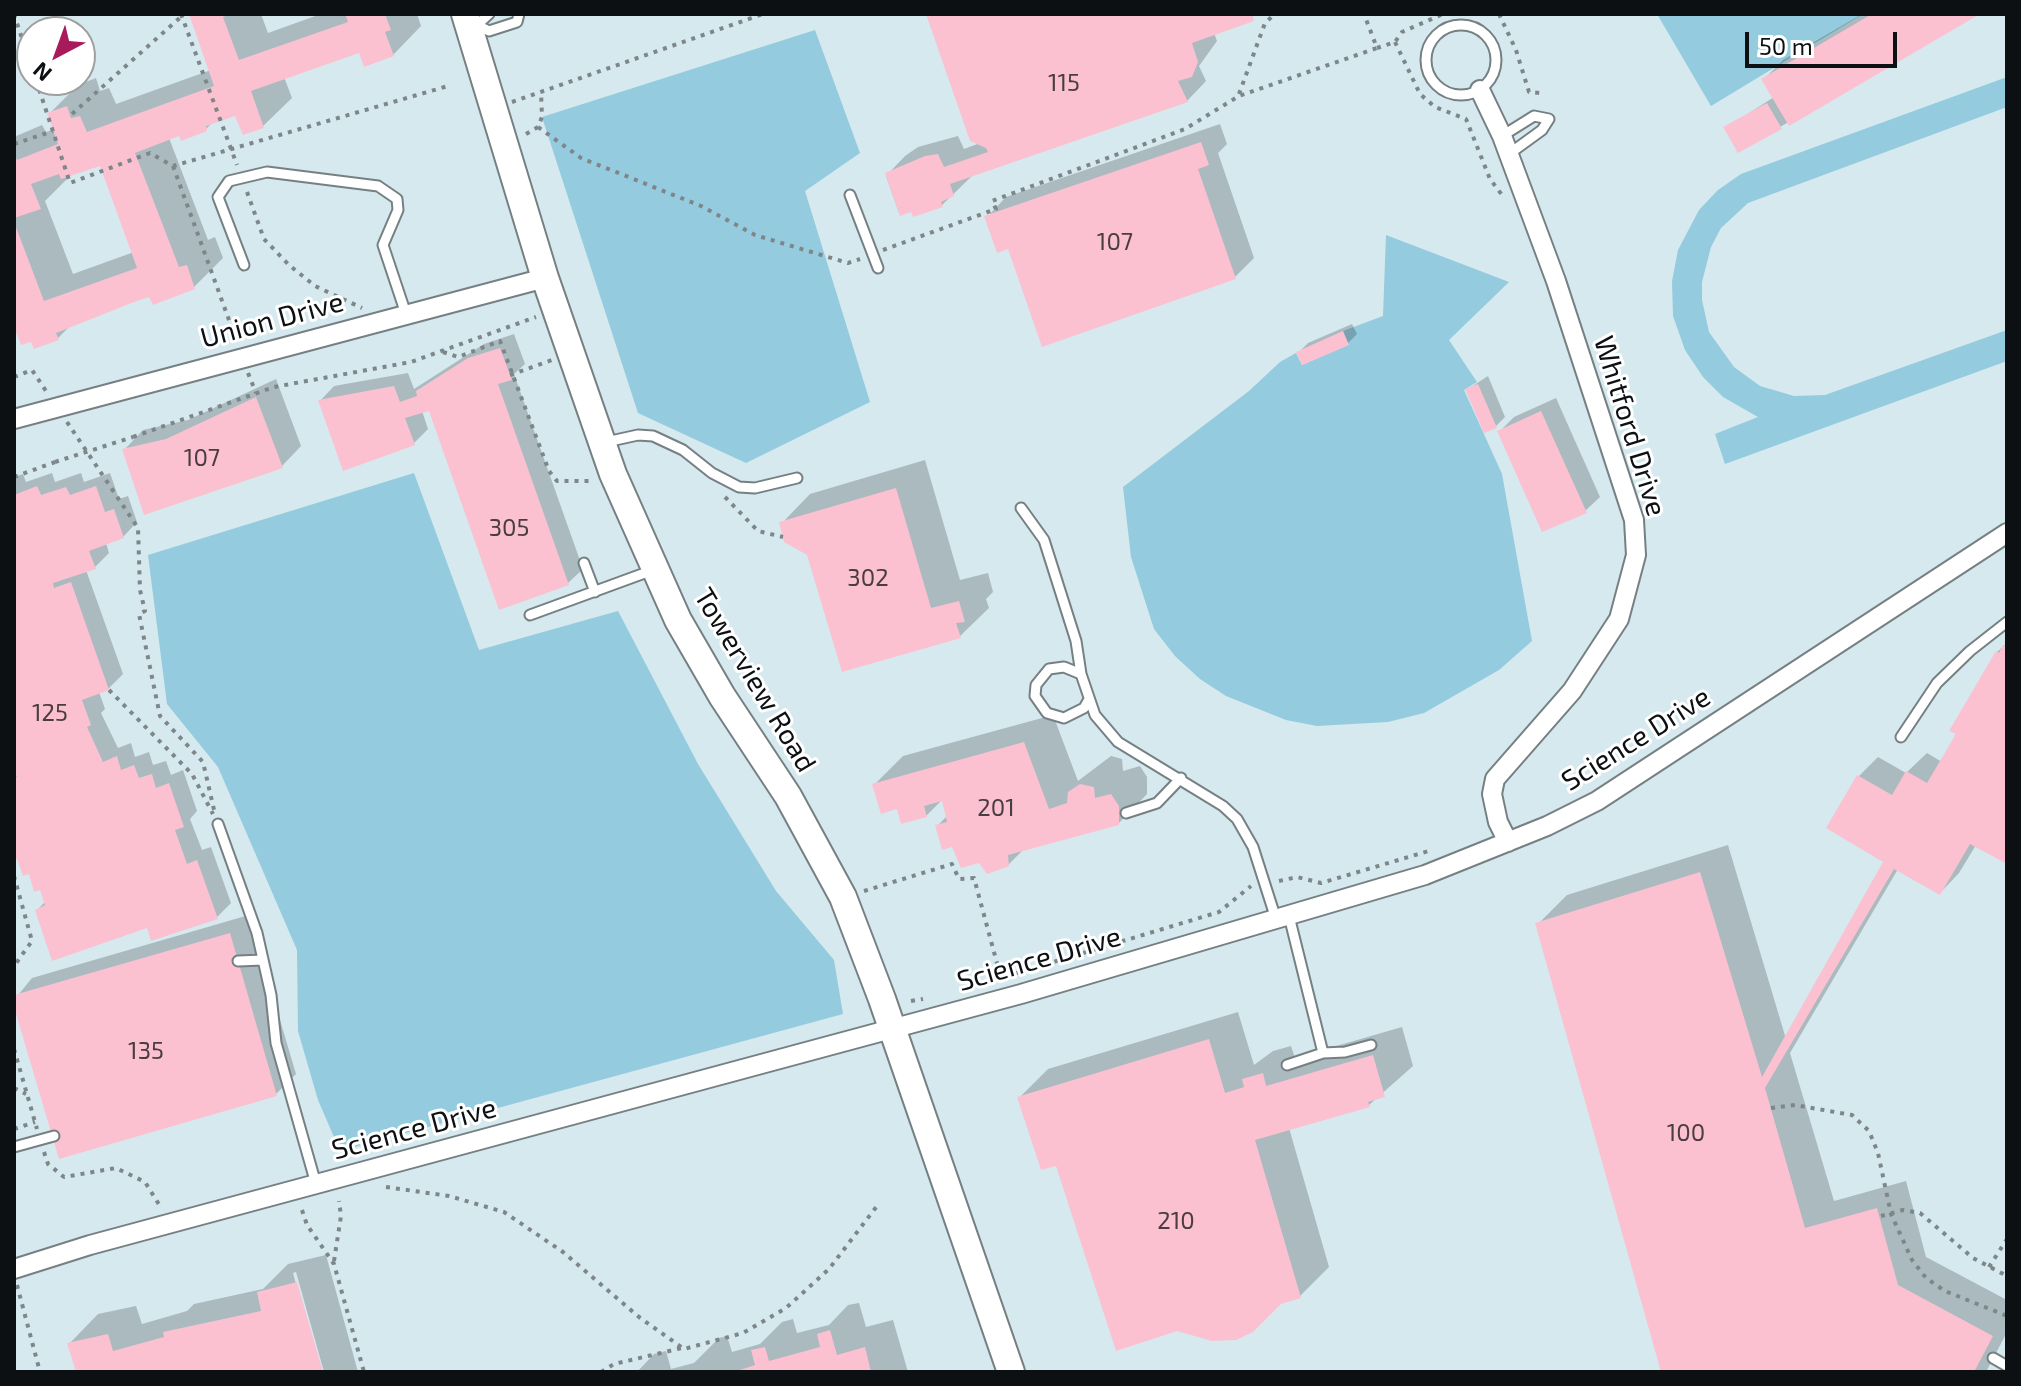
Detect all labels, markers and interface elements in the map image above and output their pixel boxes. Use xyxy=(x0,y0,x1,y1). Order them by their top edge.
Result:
north arrow xyxy=(16,16,96,96)
scale bar xyxy=(1749,16,1901,66)
text: 50 m xyxy=(1759,31,1813,60)
text: N xyxy=(27,58,56,88)
house number: 115 xyxy=(1048,69,1080,97)
house number: 107 xyxy=(1097,228,1133,256)
street label: Union Drive xyxy=(197,285,347,355)
street label: Whitford Drive xyxy=(1587,332,1673,520)
house number: 107 xyxy=(184,444,220,472)
house number: 305 xyxy=(489,514,529,542)
house number: 302 xyxy=(847,564,889,592)
street label: Towerview Road xyxy=(687,582,823,778)
street label: Science Drive xyxy=(1555,680,1717,798)
house number: 125 xyxy=(32,699,68,727)
house number: 201 xyxy=(977,794,1015,822)
street label: Science Drive xyxy=(953,920,1125,998)
house number: 135 xyxy=(128,1037,164,1065)
street label: Science Drive xyxy=(328,1091,500,1167)
house number: 100 xyxy=(1667,1119,1705,1147)
house number: 210 xyxy=(1157,1207,1195,1235)

